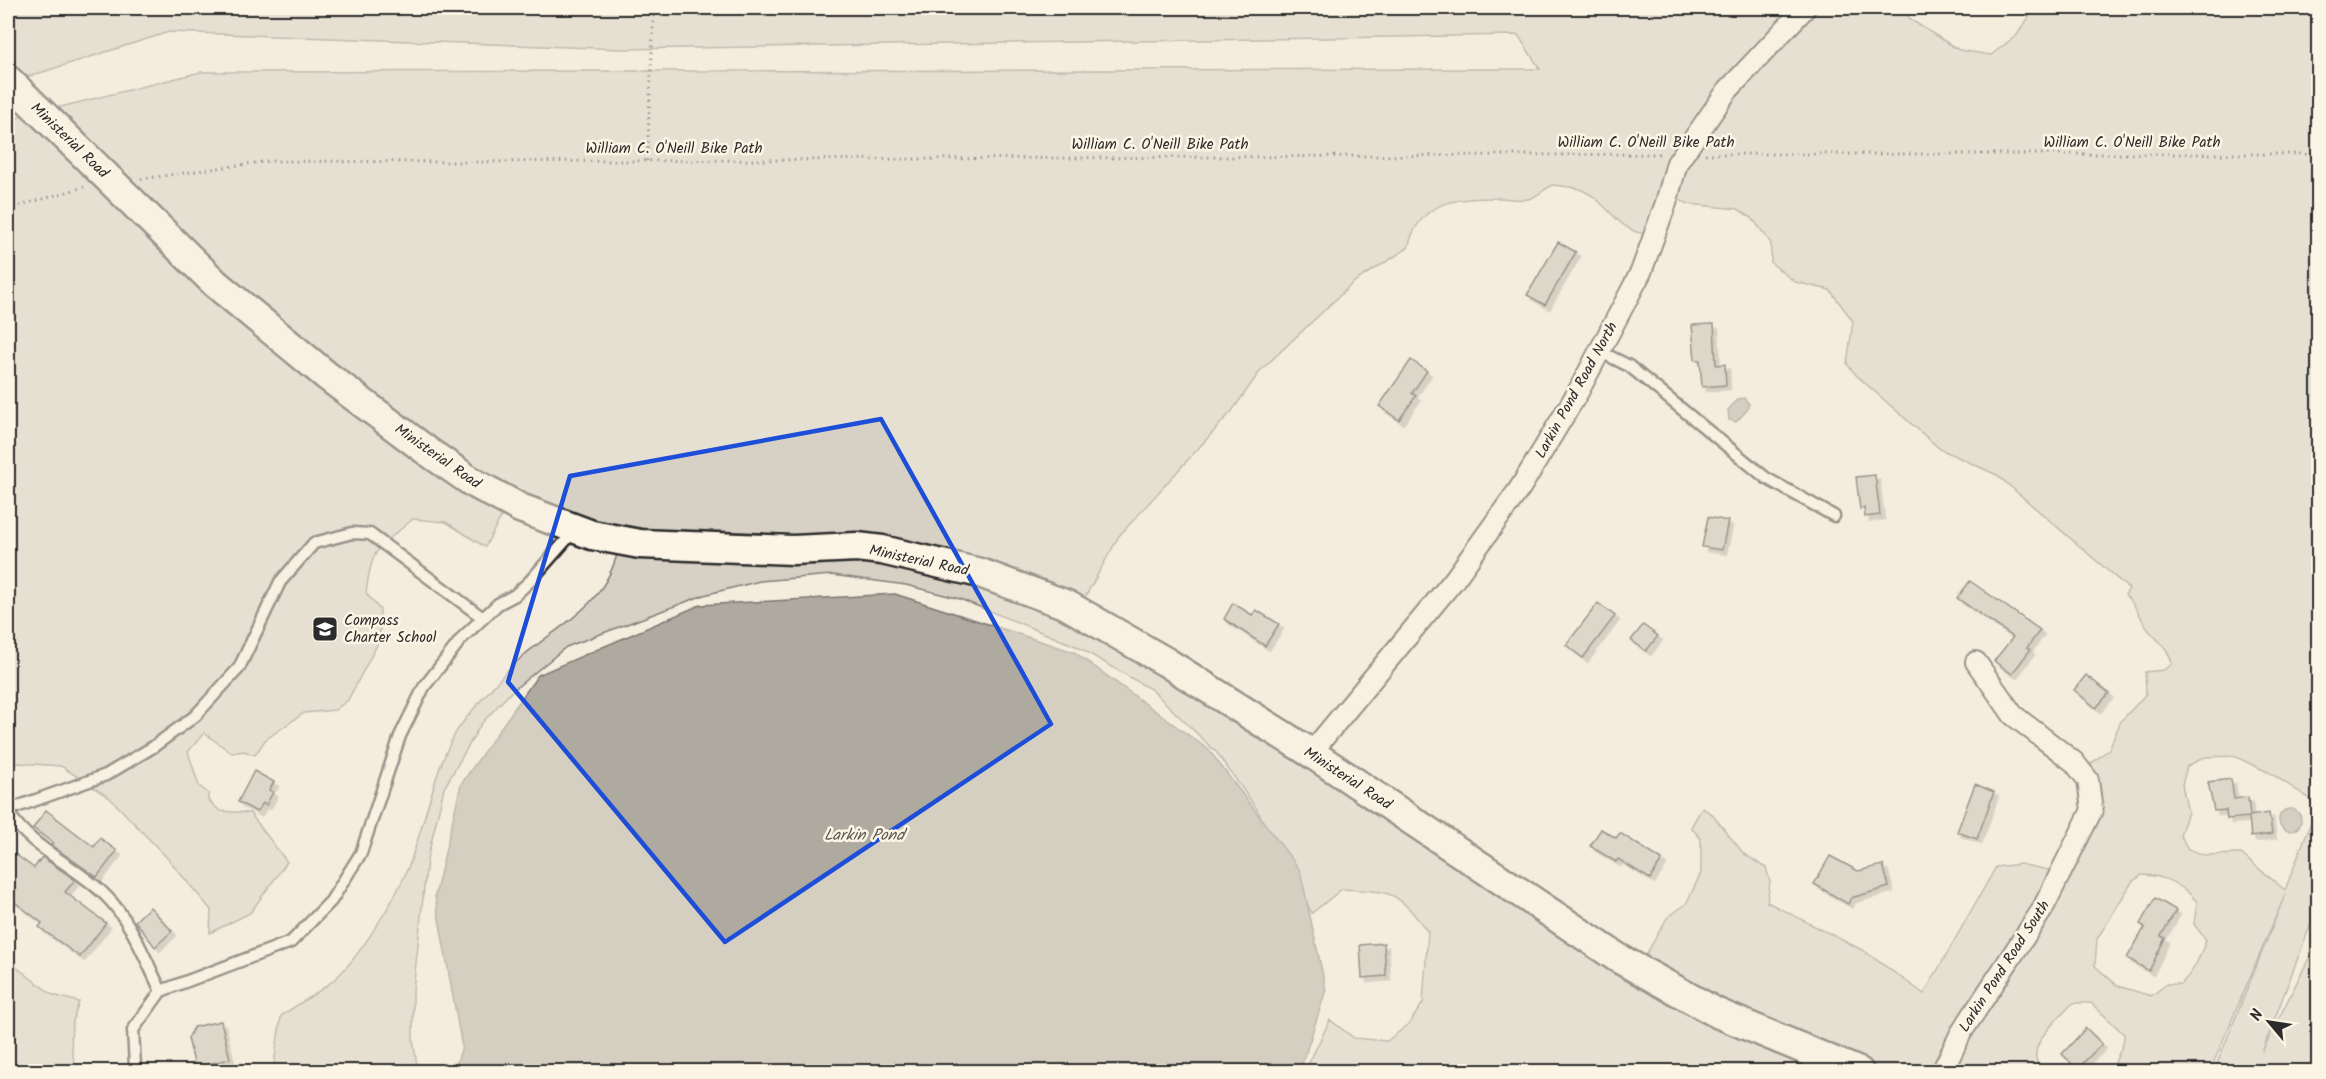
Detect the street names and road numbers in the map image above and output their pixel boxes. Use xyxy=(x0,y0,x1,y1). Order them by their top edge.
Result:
street label: Ministerial Road xyxy=(25,97,114,185)
street label: William C. O'Neill Bike Path xyxy=(1558,131,1734,155)
street label: William C. O'Neill Bike Path xyxy=(2044,131,2220,155)
street label: William C. O'Neill Bike Path xyxy=(1072,133,1248,157)
street label: William C. O'Neill Bike Path xyxy=(586,137,762,161)
street label: Larkin Pond Road North xyxy=(1529,318,1624,463)
street label: Ministerial Road xyxy=(389,418,486,496)
street label: Ministerial Road xyxy=(867,539,971,583)
street label: Ministerial Road xyxy=(1298,741,1397,817)
street label: Larkin Pond Road South xyxy=(1953,896,2057,1037)

